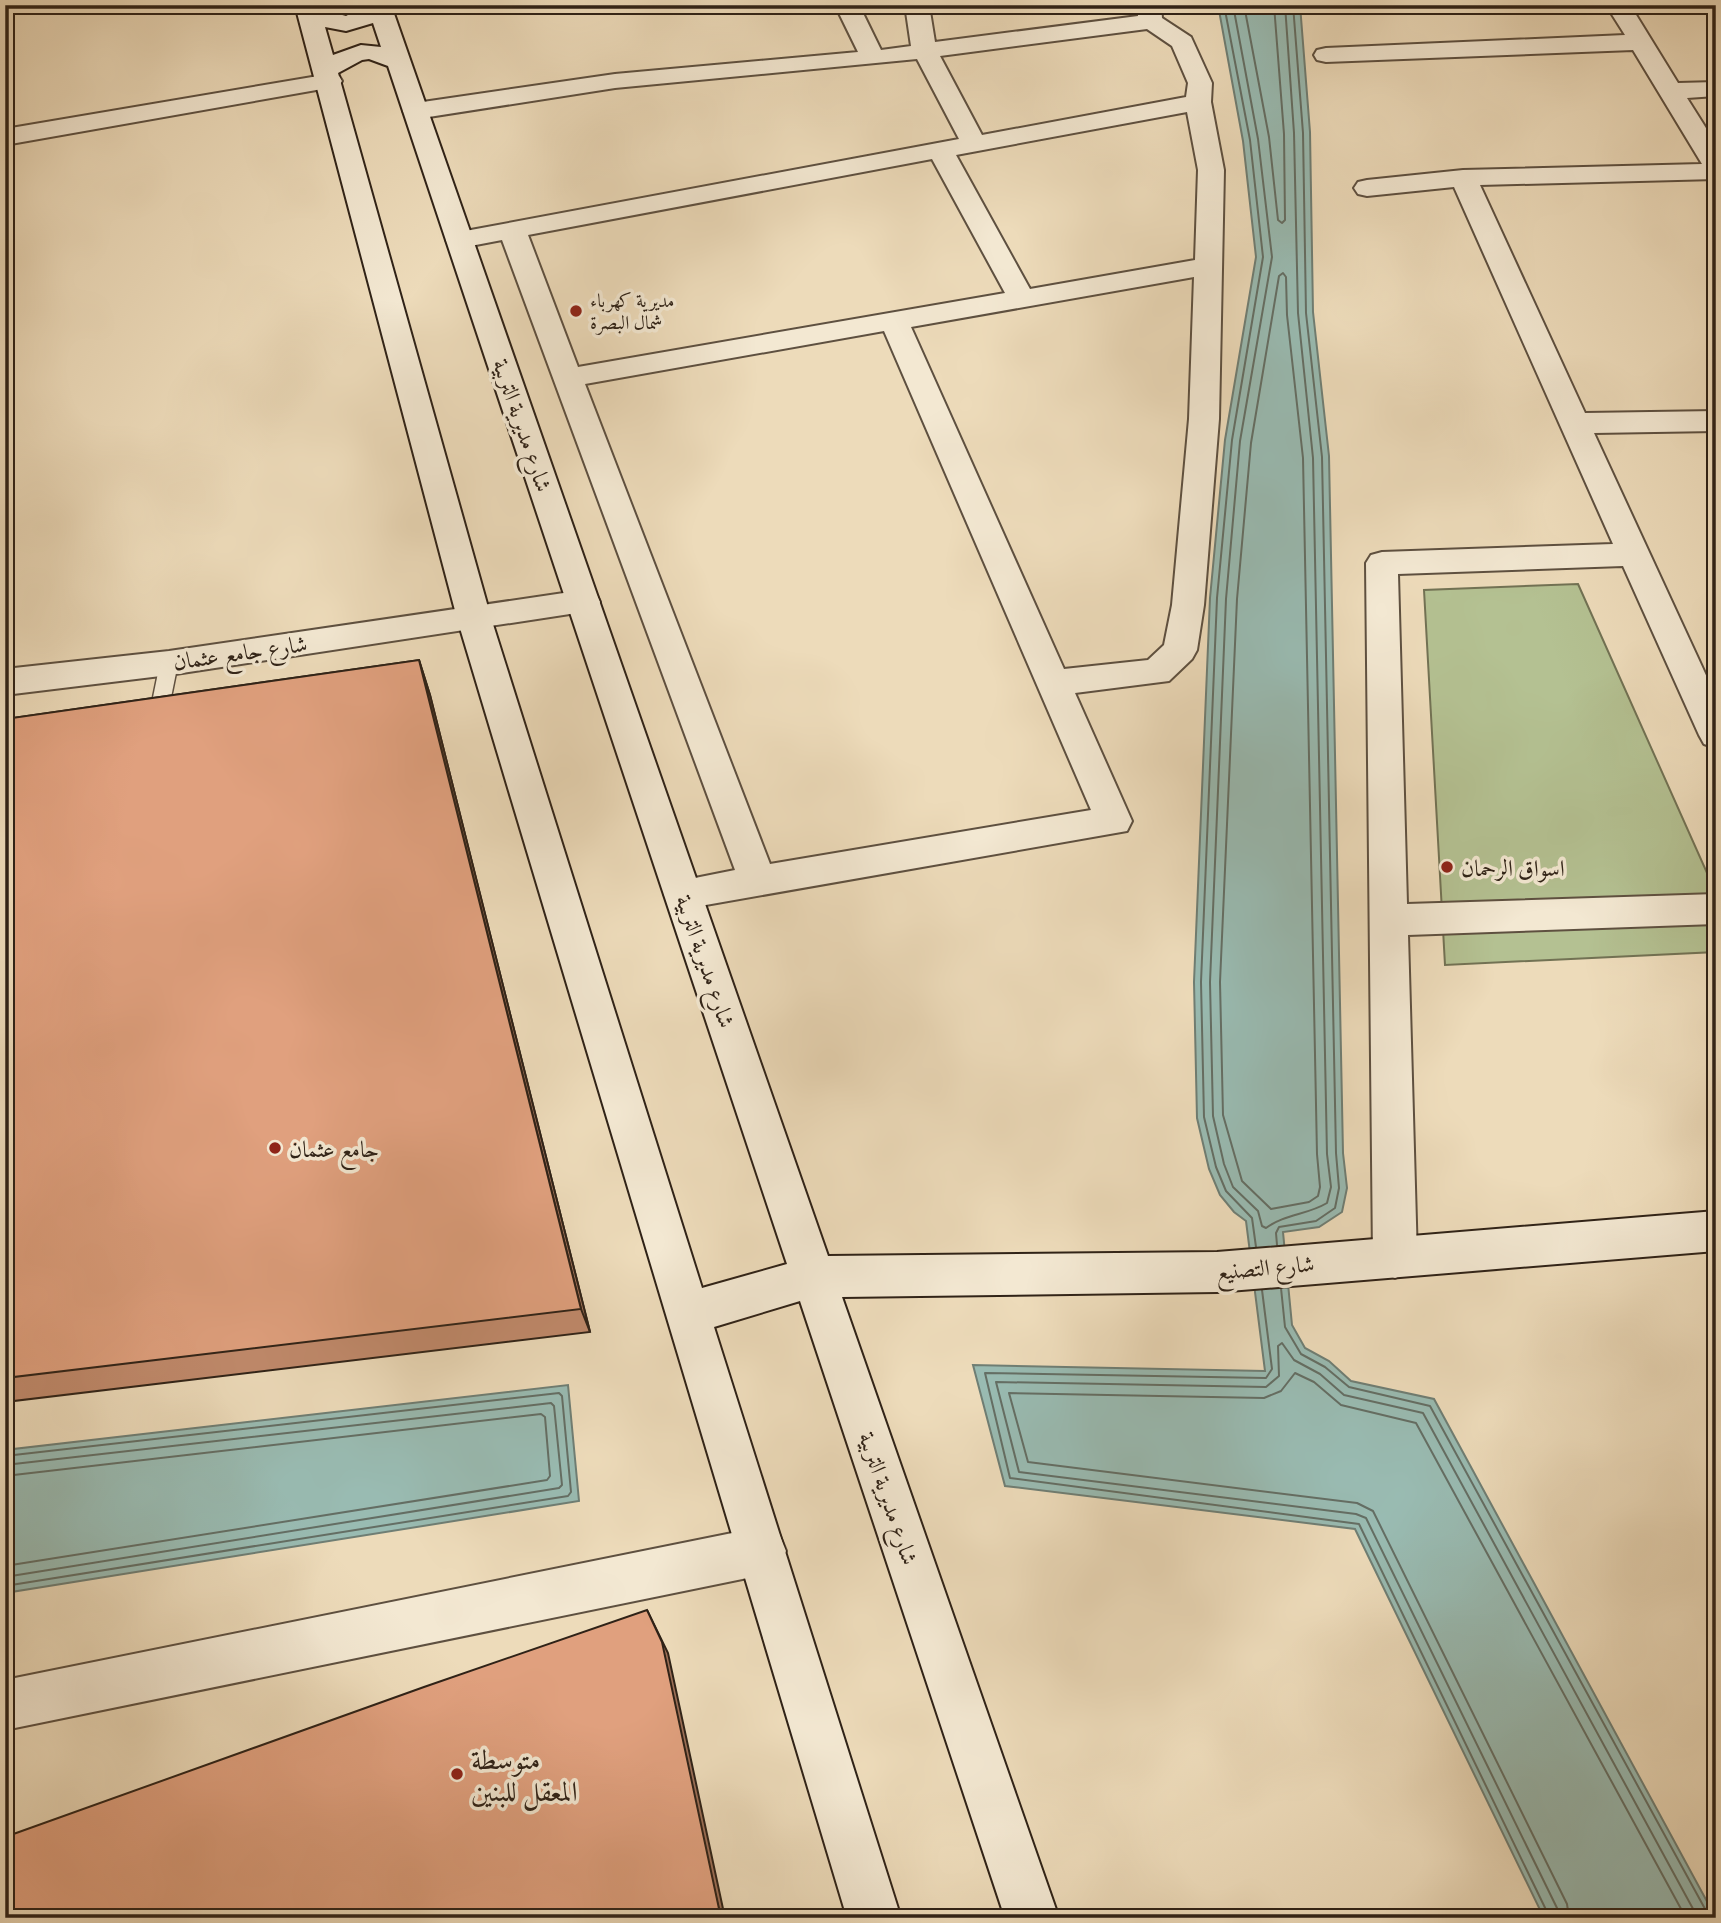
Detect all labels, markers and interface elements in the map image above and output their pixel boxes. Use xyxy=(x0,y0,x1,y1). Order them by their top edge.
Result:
place label: مديرية كهرباء شمال البصرة xyxy=(590,286,674,336)
marker: مديرية كهرباء شمال البصرة xyxy=(568,303,584,319)
street label: شارع مديرية التربية xyxy=(481,354,561,497)
street label: شارع جامع عثمان xyxy=(171,626,310,683)
place label: اسواق الرحمان xyxy=(1461,851,1565,884)
marker: اسواق الرحمان xyxy=(1439,859,1455,875)
street label: شارع مديرية التربية xyxy=(664,890,744,1033)
place label: جامع عثمان xyxy=(289,1132,379,1170)
marker: جامع عثمان xyxy=(267,1140,283,1156)
street label: شارع التصنيع xyxy=(1214,1246,1316,1293)
street label: شارع مديرية التربية xyxy=(847,1427,927,1570)
place label: متوسطة المعقل للبنين xyxy=(471,1738,578,1811)
marker: متوسطة المعقل للبنين xyxy=(449,1766,465,1782)

